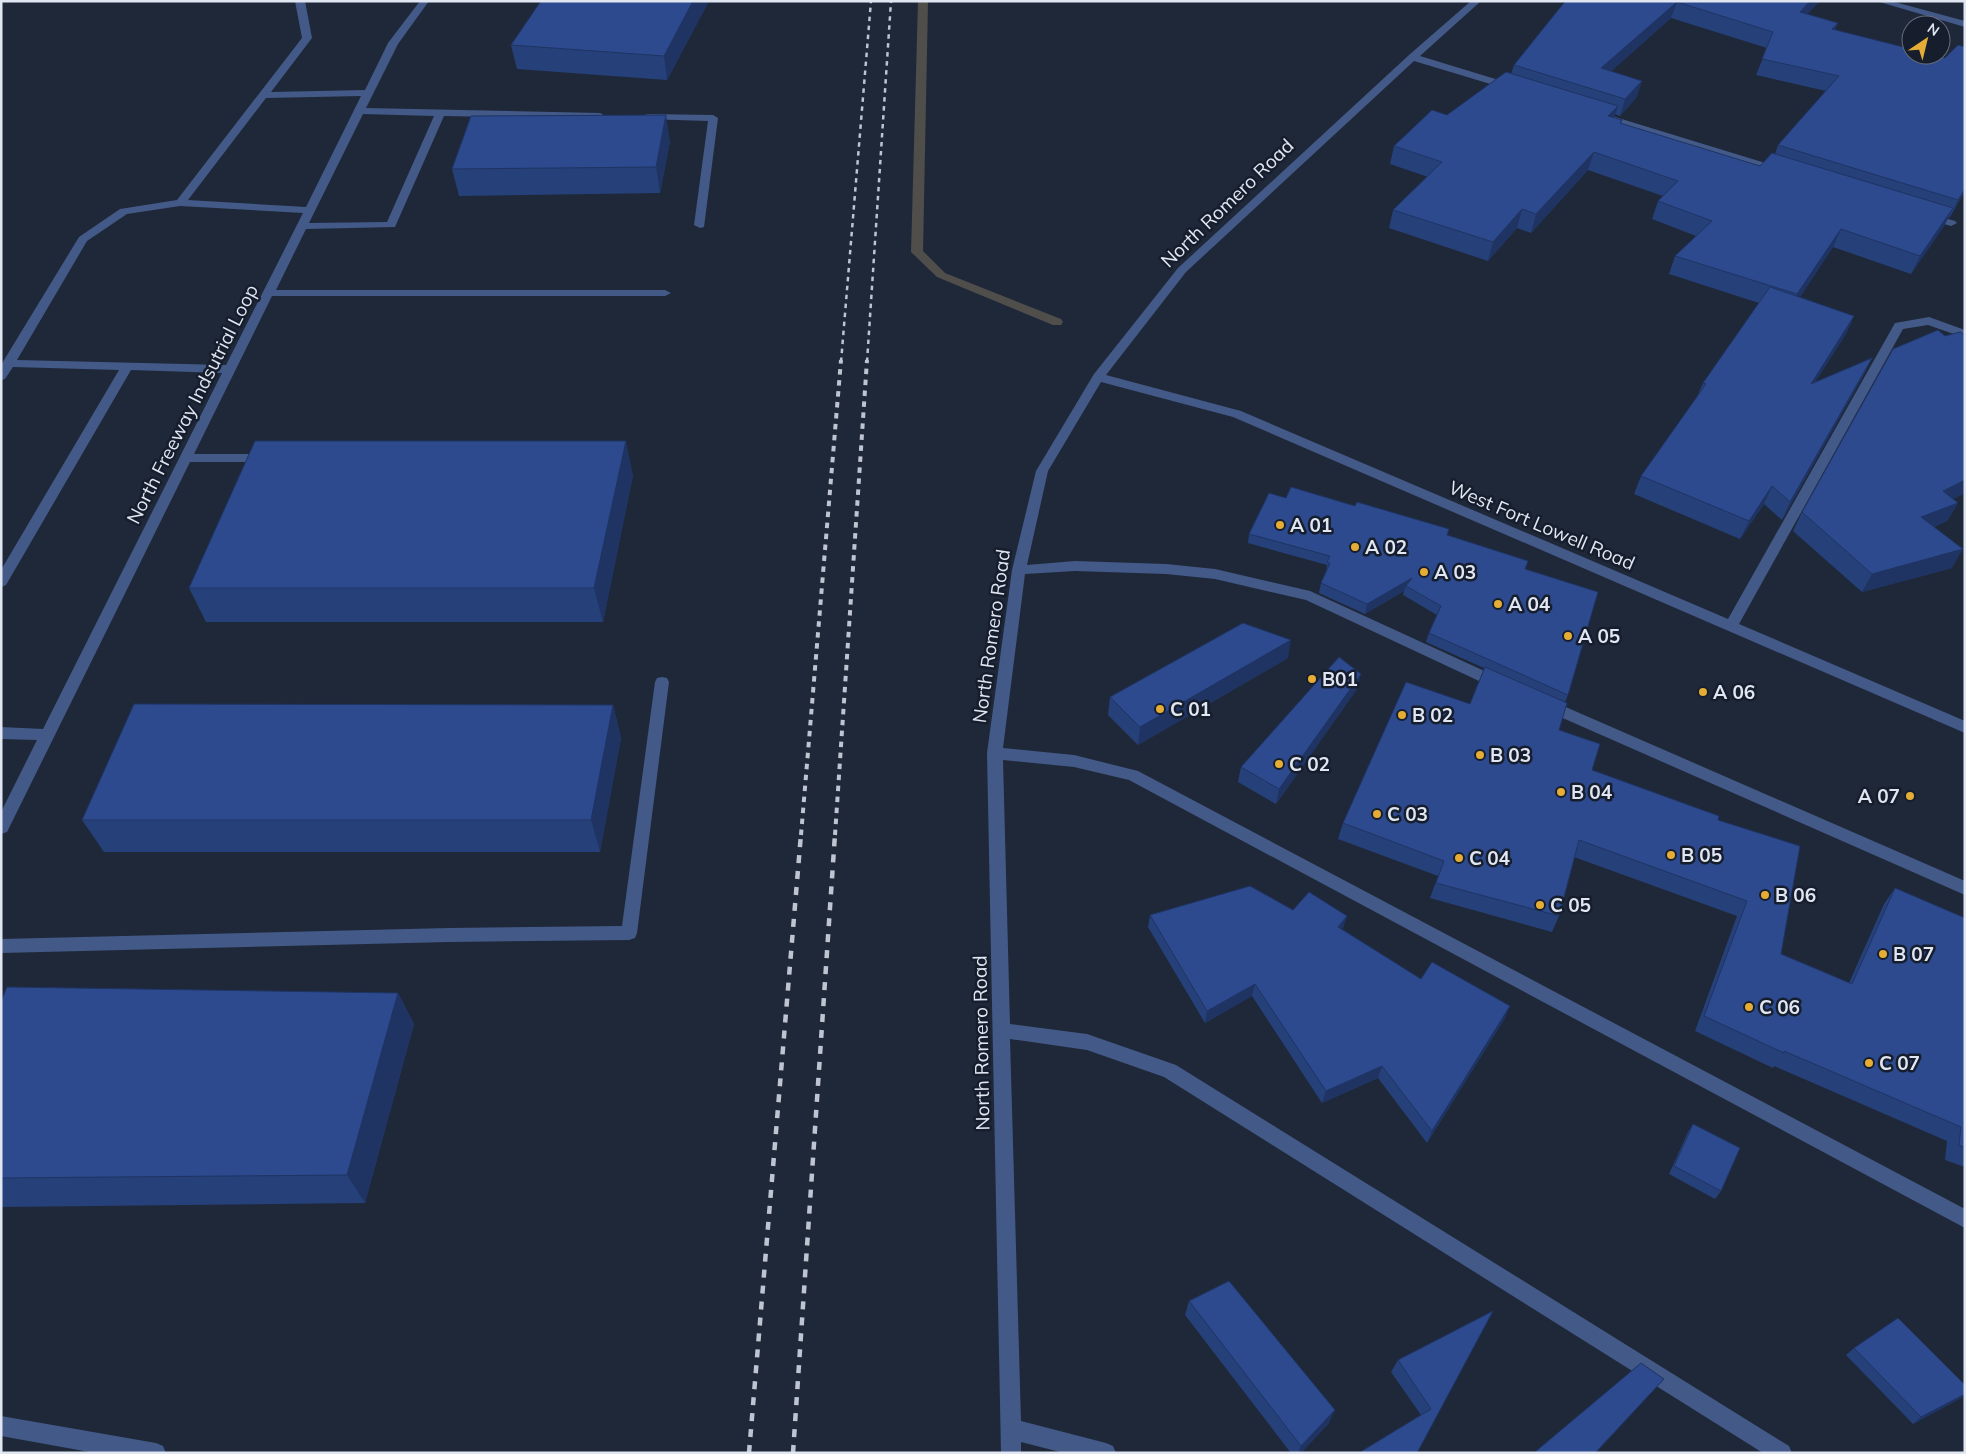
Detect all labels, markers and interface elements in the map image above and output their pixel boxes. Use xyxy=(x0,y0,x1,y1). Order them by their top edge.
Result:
north arrow xyxy=(1901,15,1951,65)
text: N xyxy=(1924,19,1943,40)
street label: North Romero Road xyxy=(1156,134,1298,272)
street label: North Freeway Indsutrial Loop xyxy=(121,280,263,528)
street label: West Fort Lowell Road xyxy=(1445,475,1639,575)
place label: A 01 xyxy=(1290,513,1332,537)
marker: A 01 xyxy=(1274,519,1286,531)
place label: A 02 xyxy=(1365,535,1407,559)
marker: A 02 xyxy=(1349,541,1361,553)
street label: North Romero Road xyxy=(967,548,1015,724)
place label: A 03 xyxy=(1434,560,1476,584)
marker: A 03 xyxy=(1418,566,1430,578)
place label: A 04 xyxy=(1508,592,1551,616)
marker: A 04 xyxy=(1492,598,1504,610)
place label: A 05 xyxy=(1578,624,1620,648)
marker: A 05 xyxy=(1562,630,1574,642)
place label: B01 xyxy=(1322,667,1358,691)
marker: B01 xyxy=(1306,673,1318,685)
place label: A 06 xyxy=(1713,680,1755,704)
marker: A 06 xyxy=(1697,686,1709,698)
place label: C 01 xyxy=(1170,697,1211,721)
marker: C 01 xyxy=(1154,703,1166,715)
place label: B 02 xyxy=(1412,703,1453,727)
marker: B 02 xyxy=(1396,709,1408,721)
place label: B 03 xyxy=(1490,743,1531,767)
marker: B 03 xyxy=(1474,749,1486,761)
place label: C 02 xyxy=(1289,752,1330,776)
marker: C 02 xyxy=(1273,758,1285,770)
place label: B 04 xyxy=(1571,780,1613,804)
place label: A 07 xyxy=(1858,784,1900,808)
marker: B 04 xyxy=(1555,786,1567,798)
marker: A 07 xyxy=(1904,790,1916,802)
place label: C 03 xyxy=(1387,802,1428,826)
marker: C 03 xyxy=(1371,808,1383,820)
place label: B 05 xyxy=(1681,843,1722,867)
place label: C 04 xyxy=(1469,846,1511,870)
marker: B 05 xyxy=(1665,849,1677,861)
marker: C 04 xyxy=(1453,852,1465,864)
place label: B 06 xyxy=(1775,883,1816,907)
marker: B 06 xyxy=(1759,889,1771,901)
place label: C 05 xyxy=(1550,893,1591,917)
marker: C 05 xyxy=(1534,899,1546,911)
place label: B 07 xyxy=(1893,942,1934,966)
marker: B 07 xyxy=(1877,948,1889,960)
street label: North Romero Road xyxy=(967,955,995,1131)
place label: C 06 xyxy=(1759,995,1800,1019)
marker: C 06 xyxy=(1743,1001,1755,1013)
place label: C 07 xyxy=(1879,1051,1920,1075)
marker: C 07 xyxy=(1863,1057,1875,1069)

